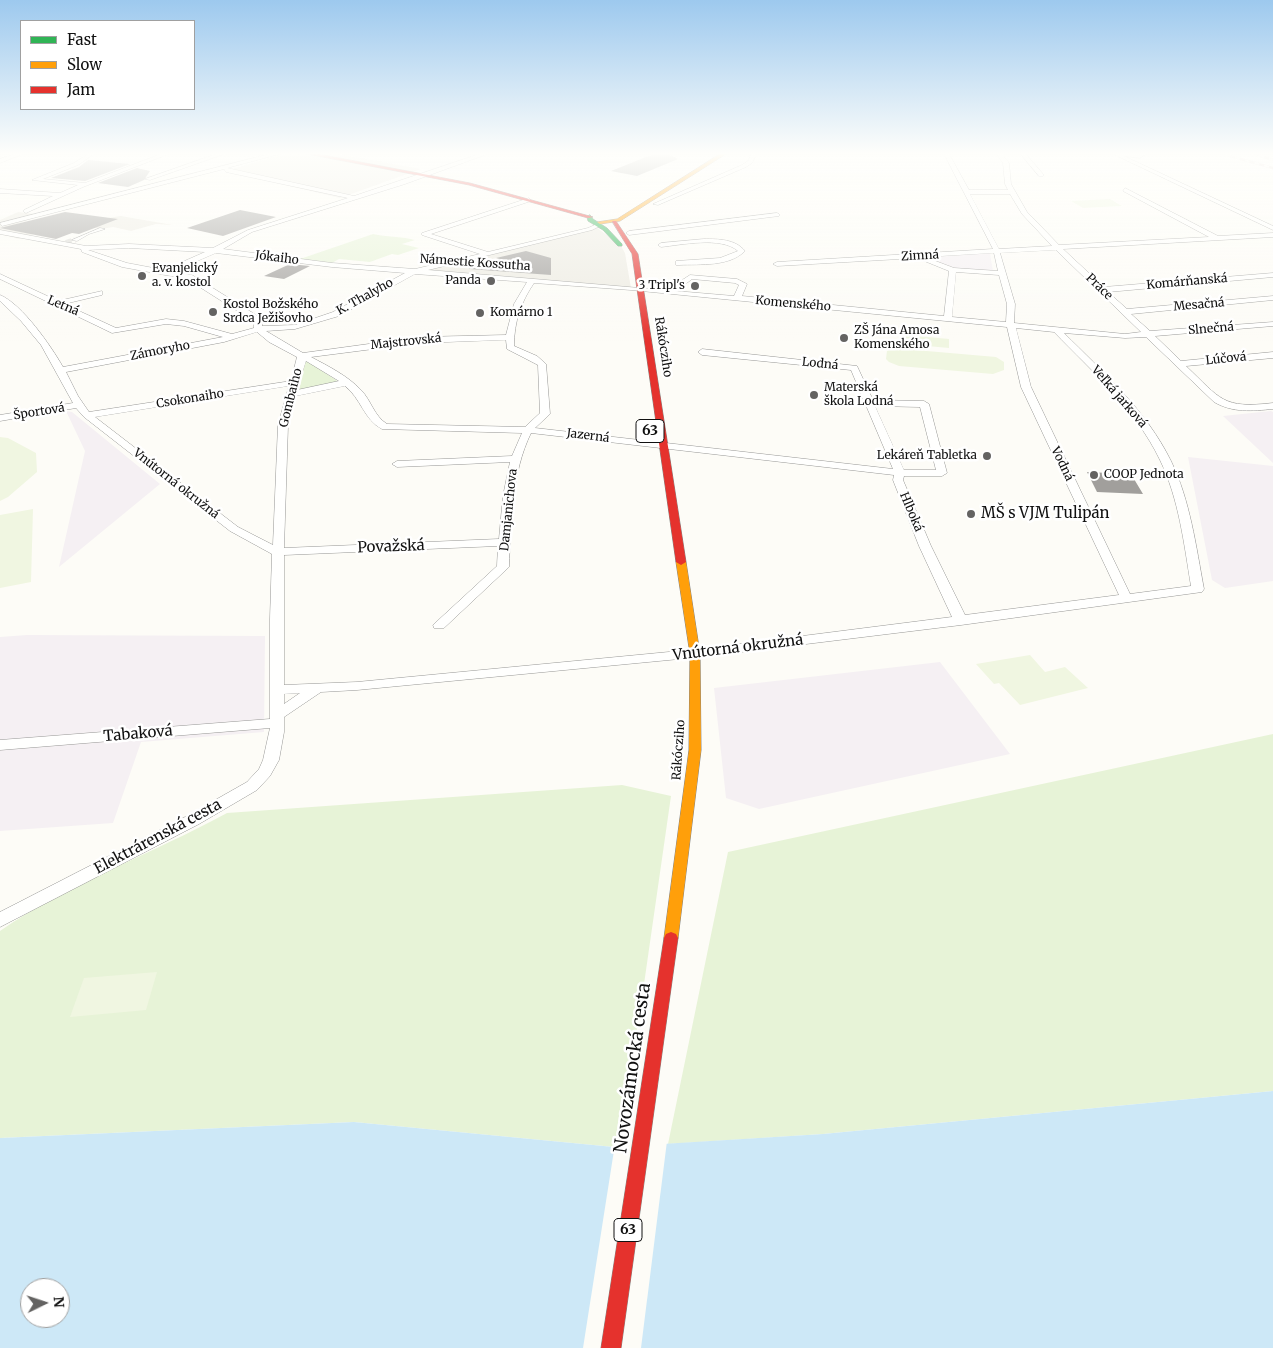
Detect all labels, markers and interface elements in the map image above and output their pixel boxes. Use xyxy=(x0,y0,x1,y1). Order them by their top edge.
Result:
legend xyxy=(20,20,195,110)
text: Fast xyxy=(67,30,97,49)
text: Slow xyxy=(67,55,102,74)
text: Jam xyxy=(67,80,95,99)
street label: Jókaiho xyxy=(254,248,300,268)
street label: Zimná xyxy=(901,248,939,264)
street label: Námestie Kossutha xyxy=(419,252,531,274)
place label: Evanjelický a. v. kostol xyxy=(152,262,218,290)
marker: Evanjelický a. v. kostol xyxy=(136,270,148,282)
street label: Práce xyxy=(1083,271,1115,303)
street label: Komárňanská xyxy=(1146,271,1228,293)
place label: Panda xyxy=(445,274,481,288)
marker: Panda xyxy=(485,275,497,287)
street label: K. Thalyho xyxy=(334,276,396,318)
place label: 3 Tripl's xyxy=(639,279,685,293)
marker: 3 Tripl's xyxy=(689,280,701,292)
street label: Letná xyxy=(45,293,81,319)
street label: Komenského xyxy=(755,294,831,314)
street label: Mesačná xyxy=(1173,296,1225,314)
place label: Kostol Božského Srdca Ježišovho xyxy=(223,298,318,326)
marker: Kostol Božského Srdca Ježišovho xyxy=(207,306,219,318)
place label: Komárno 1 xyxy=(490,306,552,320)
marker: Komárno 1 xyxy=(474,307,486,319)
street label: Rákócziho xyxy=(651,316,675,378)
street label: Slnečná xyxy=(1188,320,1234,338)
place label: ZŠ Jána Amosa Komenského xyxy=(854,324,939,352)
street label: Majstrovská xyxy=(370,331,442,353)
marker: ZŠ Jána Amosa Komenského xyxy=(838,332,850,344)
street label: Zámoryho xyxy=(129,338,191,364)
street label: Lúčová xyxy=(1205,350,1247,368)
street label: Lodná xyxy=(801,355,839,373)
street label: Veľká jarková xyxy=(1088,363,1150,431)
street label: Gombaiho xyxy=(277,367,305,429)
place label: Materská škola Lodná xyxy=(824,381,894,409)
street label: Csokonaiho xyxy=(155,387,225,411)
marker: Materská škola Lodná xyxy=(808,389,820,401)
street label: Športová xyxy=(12,401,66,423)
road number: 63 xyxy=(636,420,664,442)
street label: Jazerná xyxy=(566,426,610,446)
street label: Vodná xyxy=(1048,445,1076,483)
street label: Vnútorná okružná xyxy=(130,446,222,522)
place label: Lekáreň Tabletka xyxy=(877,449,977,463)
marker: Lekáreň Tabletka xyxy=(981,450,993,462)
street label: Damjanichova xyxy=(498,468,520,552)
place label: COOP Jednota xyxy=(1104,468,1184,482)
marker: COOP Jednota xyxy=(1088,469,1100,481)
street label: Hlboká xyxy=(896,490,926,534)
place label: MŠ s VJM Tulipán xyxy=(981,505,1110,523)
marker: MŠ s VJM Tulipán xyxy=(965,508,977,520)
street label: Považská xyxy=(357,537,425,557)
street label: Vnútorná okružná xyxy=(672,631,804,665)
street label: Rákócziho xyxy=(670,719,688,781)
street label: Tabaková xyxy=(103,722,173,746)
street label: Elektrárenská cesta xyxy=(91,796,225,878)
street label: Novozámocká cesta xyxy=(610,982,656,1154)
road number: 63 xyxy=(614,1218,642,1242)
north arrow xyxy=(20,1278,70,1328)
text: N xyxy=(50,1296,68,1308)

